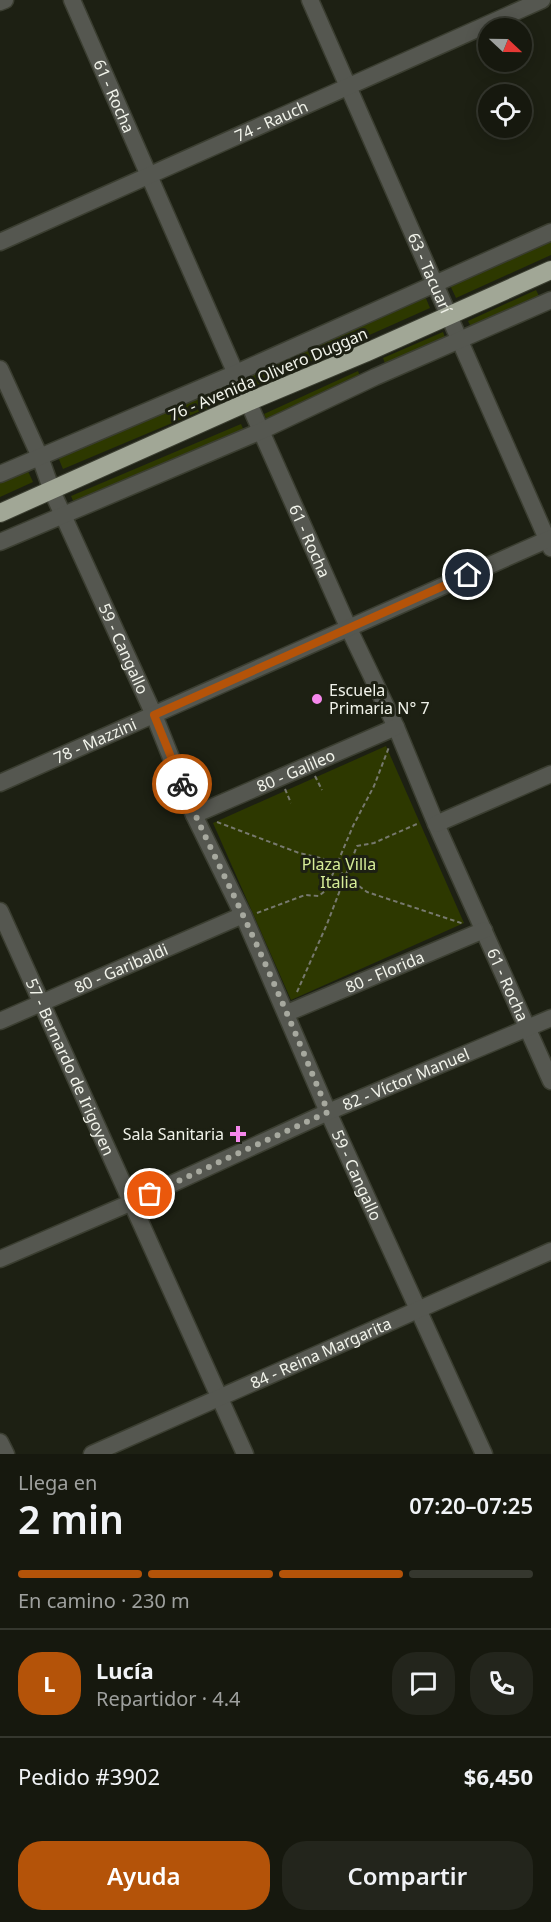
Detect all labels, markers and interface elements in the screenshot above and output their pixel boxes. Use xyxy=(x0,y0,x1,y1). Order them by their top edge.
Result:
north arrow xyxy=(478,18,532,72)
map controls xyxy=(478,18,532,138)
street label: 61 - Rocha xyxy=(88,56,140,136)
button: locate xyxy=(478,84,532,138)
street label: 74 - Rauch xyxy=(231,95,311,147)
street label: 63 - Tacuarí xyxy=(403,229,458,317)
street label: 76 - Avenida Olivero Duggan xyxy=(165,322,371,426)
street label: 61 - Rocha xyxy=(284,501,336,581)
pin xyxy=(442,549,493,600)
icon: home xyxy=(451,558,484,591)
street label: 59 - Cangallo xyxy=(94,600,154,698)
place label: Escuela Primaria N° 7 xyxy=(329,679,430,719)
marker: Escuela Primaria N° 7 xyxy=(310,692,324,706)
street label: 78 - Mazzini xyxy=(50,713,140,769)
street label: 80 - Galileo xyxy=(253,744,338,797)
courier xyxy=(152,754,212,814)
icon: bike xyxy=(166,768,199,801)
park label: Plaza Villa Italia xyxy=(302,853,376,893)
street label: 80 - Garibaldi xyxy=(71,938,171,998)
street label: 80 - Florida xyxy=(342,945,427,998)
street label: 61 - Rocha xyxy=(482,945,534,1025)
street label: 57 - Bernardo de Irigoyen xyxy=(21,975,120,1159)
street label: 82 - Víctor Manuel xyxy=(339,1043,473,1116)
place label: Sala Sanitaria xyxy=(123,1123,224,1145)
marker: Sala Sanitaria xyxy=(229,1125,247,1143)
street label: 59 - Cangallo xyxy=(327,1126,387,1224)
pin xyxy=(124,1168,175,1219)
icon: bag xyxy=(133,1177,166,1210)
street label: 84 - Reina Margarita xyxy=(247,1312,395,1394)
text: Llega en xyxy=(18,1469,97,1496)
text: 07:20–07:25 xyxy=(409,1490,533,1520)
text: 2 min xyxy=(18,1492,124,1545)
text: En camino · 230 m xyxy=(18,1587,190,1614)
button: chat xyxy=(392,1652,455,1715)
button: phone xyxy=(470,1652,533,1715)
text: Lucía xyxy=(96,1655,154,1685)
text: L xyxy=(43,1668,56,1698)
text: Repartidor · 4.4 xyxy=(96,1685,241,1712)
text: Pedido #3902 xyxy=(18,1761,160,1791)
text: $6,450 xyxy=(464,1761,533,1791)
button: Ayuda xyxy=(18,1841,270,1910)
button: Compartir xyxy=(282,1841,533,1910)

